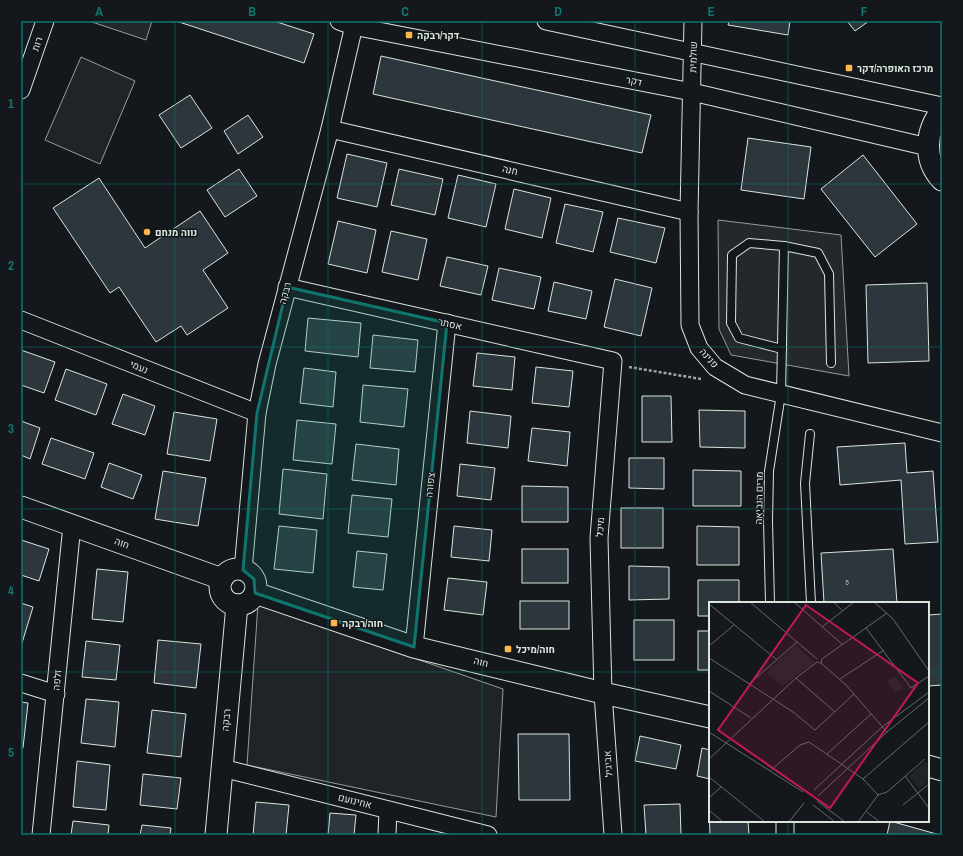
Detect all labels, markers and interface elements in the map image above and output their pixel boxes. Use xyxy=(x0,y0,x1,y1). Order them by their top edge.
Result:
text: A xyxy=(95,3,103,20)
text: B xyxy=(248,3,256,20)
text: C xyxy=(401,3,409,20)
text: D xyxy=(554,3,562,20)
text: E xyxy=(707,3,715,20)
text: F xyxy=(861,3,868,20)
place label: דקר/רבקה xyxy=(417,29,460,42)
marker: דקר/רבקה xyxy=(404,30,414,40)
street label: רות xyxy=(29,35,45,53)
street label: שולמית xyxy=(686,41,700,73)
place label: מרכז האופרה/דקר xyxy=(857,62,933,75)
marker: מרכז האופרה/דקר xyxy=(844,63,854,73)
street label: דקר xyxy=(625,73,643,89)
text: 1 xyxy=(8,95,14,112)
street label: חנה xyxy=(501,162,519,178)
place label: נווה מנחם xyxy=(155,226,197,239)
marker: נווה מנחם xyxy=(142,227,152,237)
text: 2 xyxy=(8,257,14,274)
street label: רבקה xyxy=(276,280,294,305)
street label: אסתר xyxy=(437,315,463,333)
street label: פנינה xyxy=(697,345,721,371)
street label: נעמי xyxy=(128,357,150,377)
text: 3 xyxy=(8,420,14,437)
street label: צפורה xyxy=(422,471,438,498)
street label: מרים הנביאה xyxy=(752,471,766,525)
street label: מיכל xyxy=(593,517,607,537)
street label: חוה xyxy=(113,534,131,552)
house number: 5 xyxy=(845,577,849,587)
text: 4 xyxy=(8,582,14,599)
inset map xyxy=(709,602,929,822)
place label: חוה/רבקה xyxy=(342,617,383,630)
marker: חוה/רבקה xyxy=(329,618,339,628)
place label: חוה/מיכל xyxy=(516,643,555,656)
marker: חוה/מיכל xyxy=(503,644,513,654)
street label: חוה xyxy=(472,654,490,670)
street label: זלפה xyxy=(50,669,64,691)
street label: רבקה xyxy=(219,708,233,732)
text: 5 xyxy=(8,744,14,761)
street label: אביגיל xyxy=(601,750,615,778)
street label: אחינועם xyxy=(337,791,373,811)

